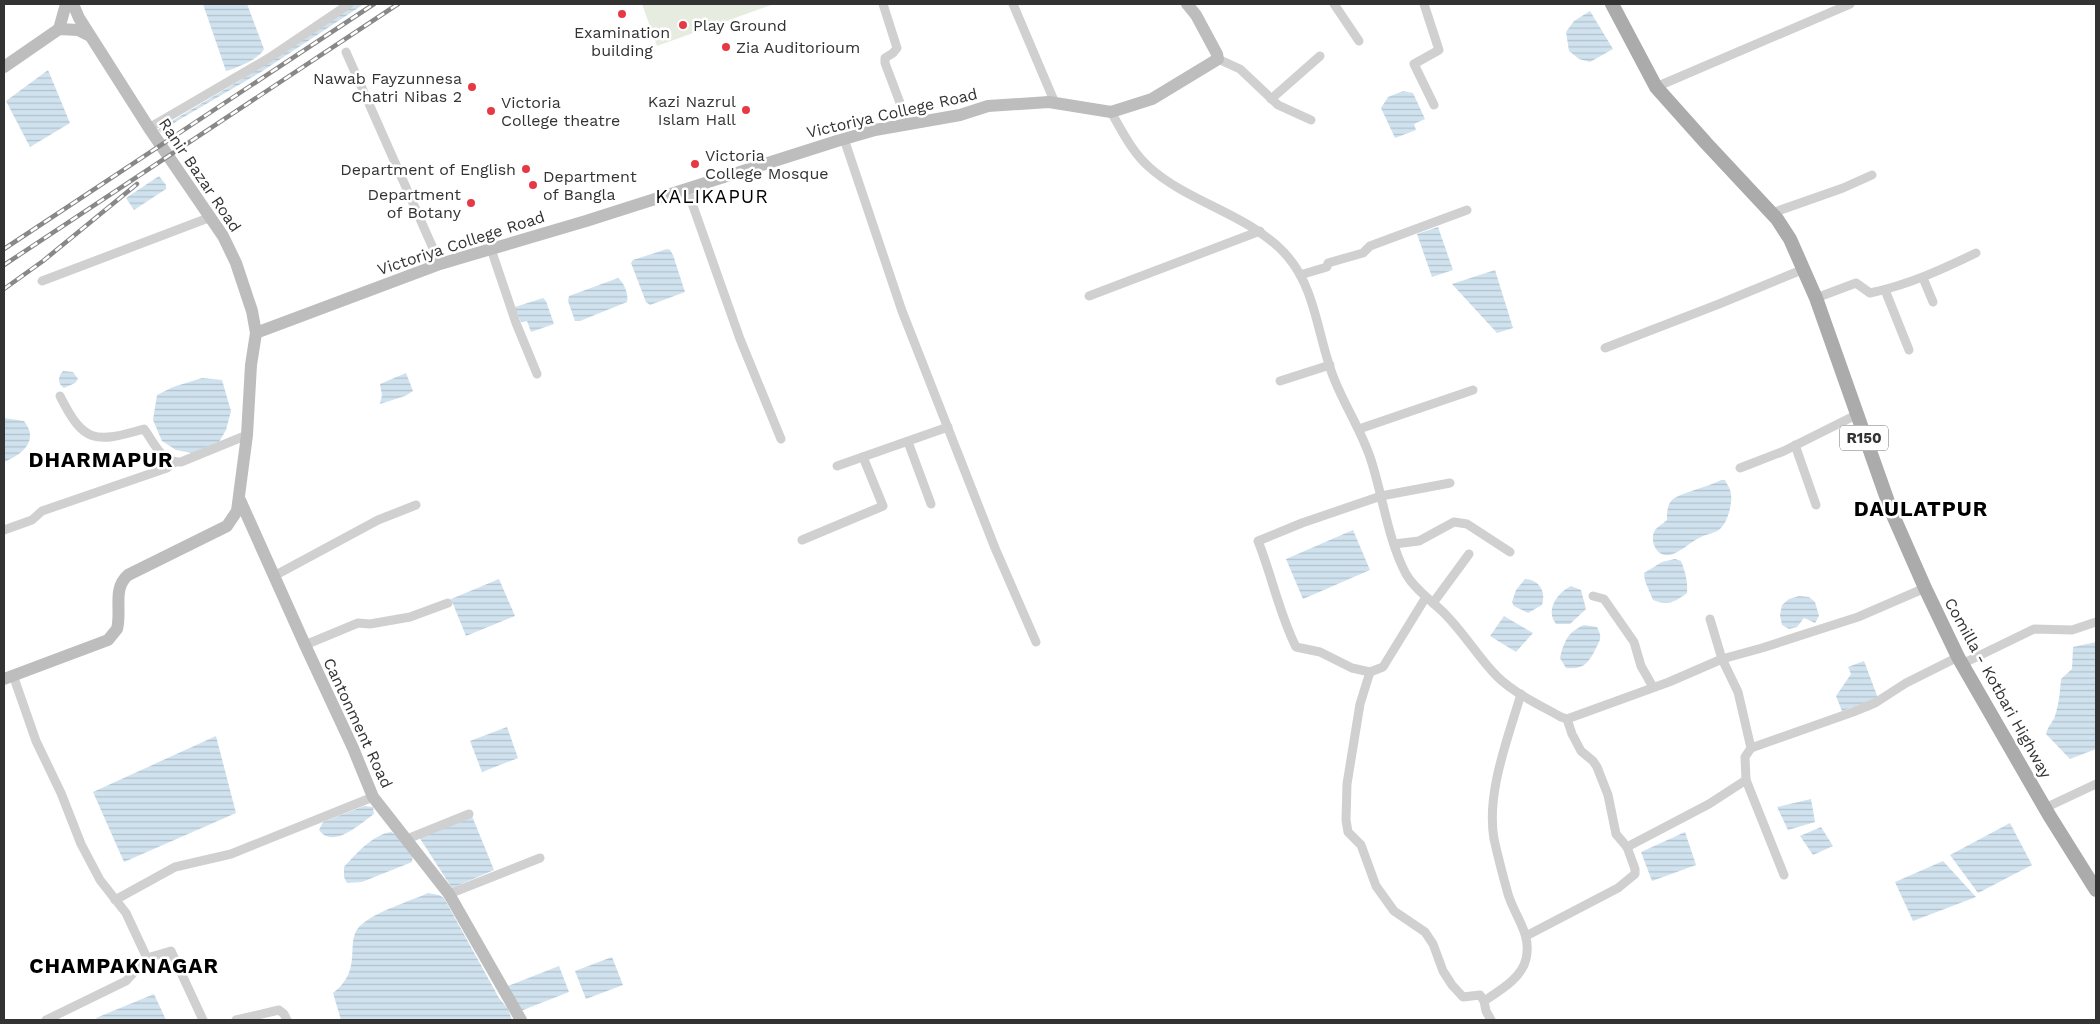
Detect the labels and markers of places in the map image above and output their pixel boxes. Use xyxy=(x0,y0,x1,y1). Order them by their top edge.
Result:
marker: Examination building xyxy=(616,8,628,20)
place label: Play Ground xyxy=(693,16,787,35)
marker: Play Ground xyxy=(677,19,689,31)
place label: Examination building xyxy=(574,23,670,60)
place label: Zia Auditorioum xyxy=(736,38,860,57)
marker: Zia Auditorioum xyxy=(720,41,732,53)
place label: Nawab Fayzunnesa Chatri Nibas 2 xyxy=(313,69,462,106)
marker: Nawab Fayzunnesa Chatri Nibas 2 xyxy=(466,81,478,93)
place label: Kazi Nazrul Islam Hall xyxy=(648,92,736,129)
place label: Victoria College theatre xyxy=(501,93,620,130)
marker: Kazi Nazrul Islam Hall xyxy=(740,104,752,116)
marker: Victoria College theatre xyxy=(485,105,497,117)
place label: Victoria College Mosque xyxy=(705,146,829,183)
marker: Victoria College Mosque xyxy=(689,158,701,170)
place label: Department of English xyxy=(340,160,516,179)
marker: Department of English xyxy=(520,163,532,175)
place label: Department of Bangla xyxy=(543,167,637,204)
marker: Department of Bangla xyxy=(527,179,539,191)
place label: Department of Botany xyxy=(367,185,462,222)
marker: Department of Botany xyxy=(465,197,477,209)

